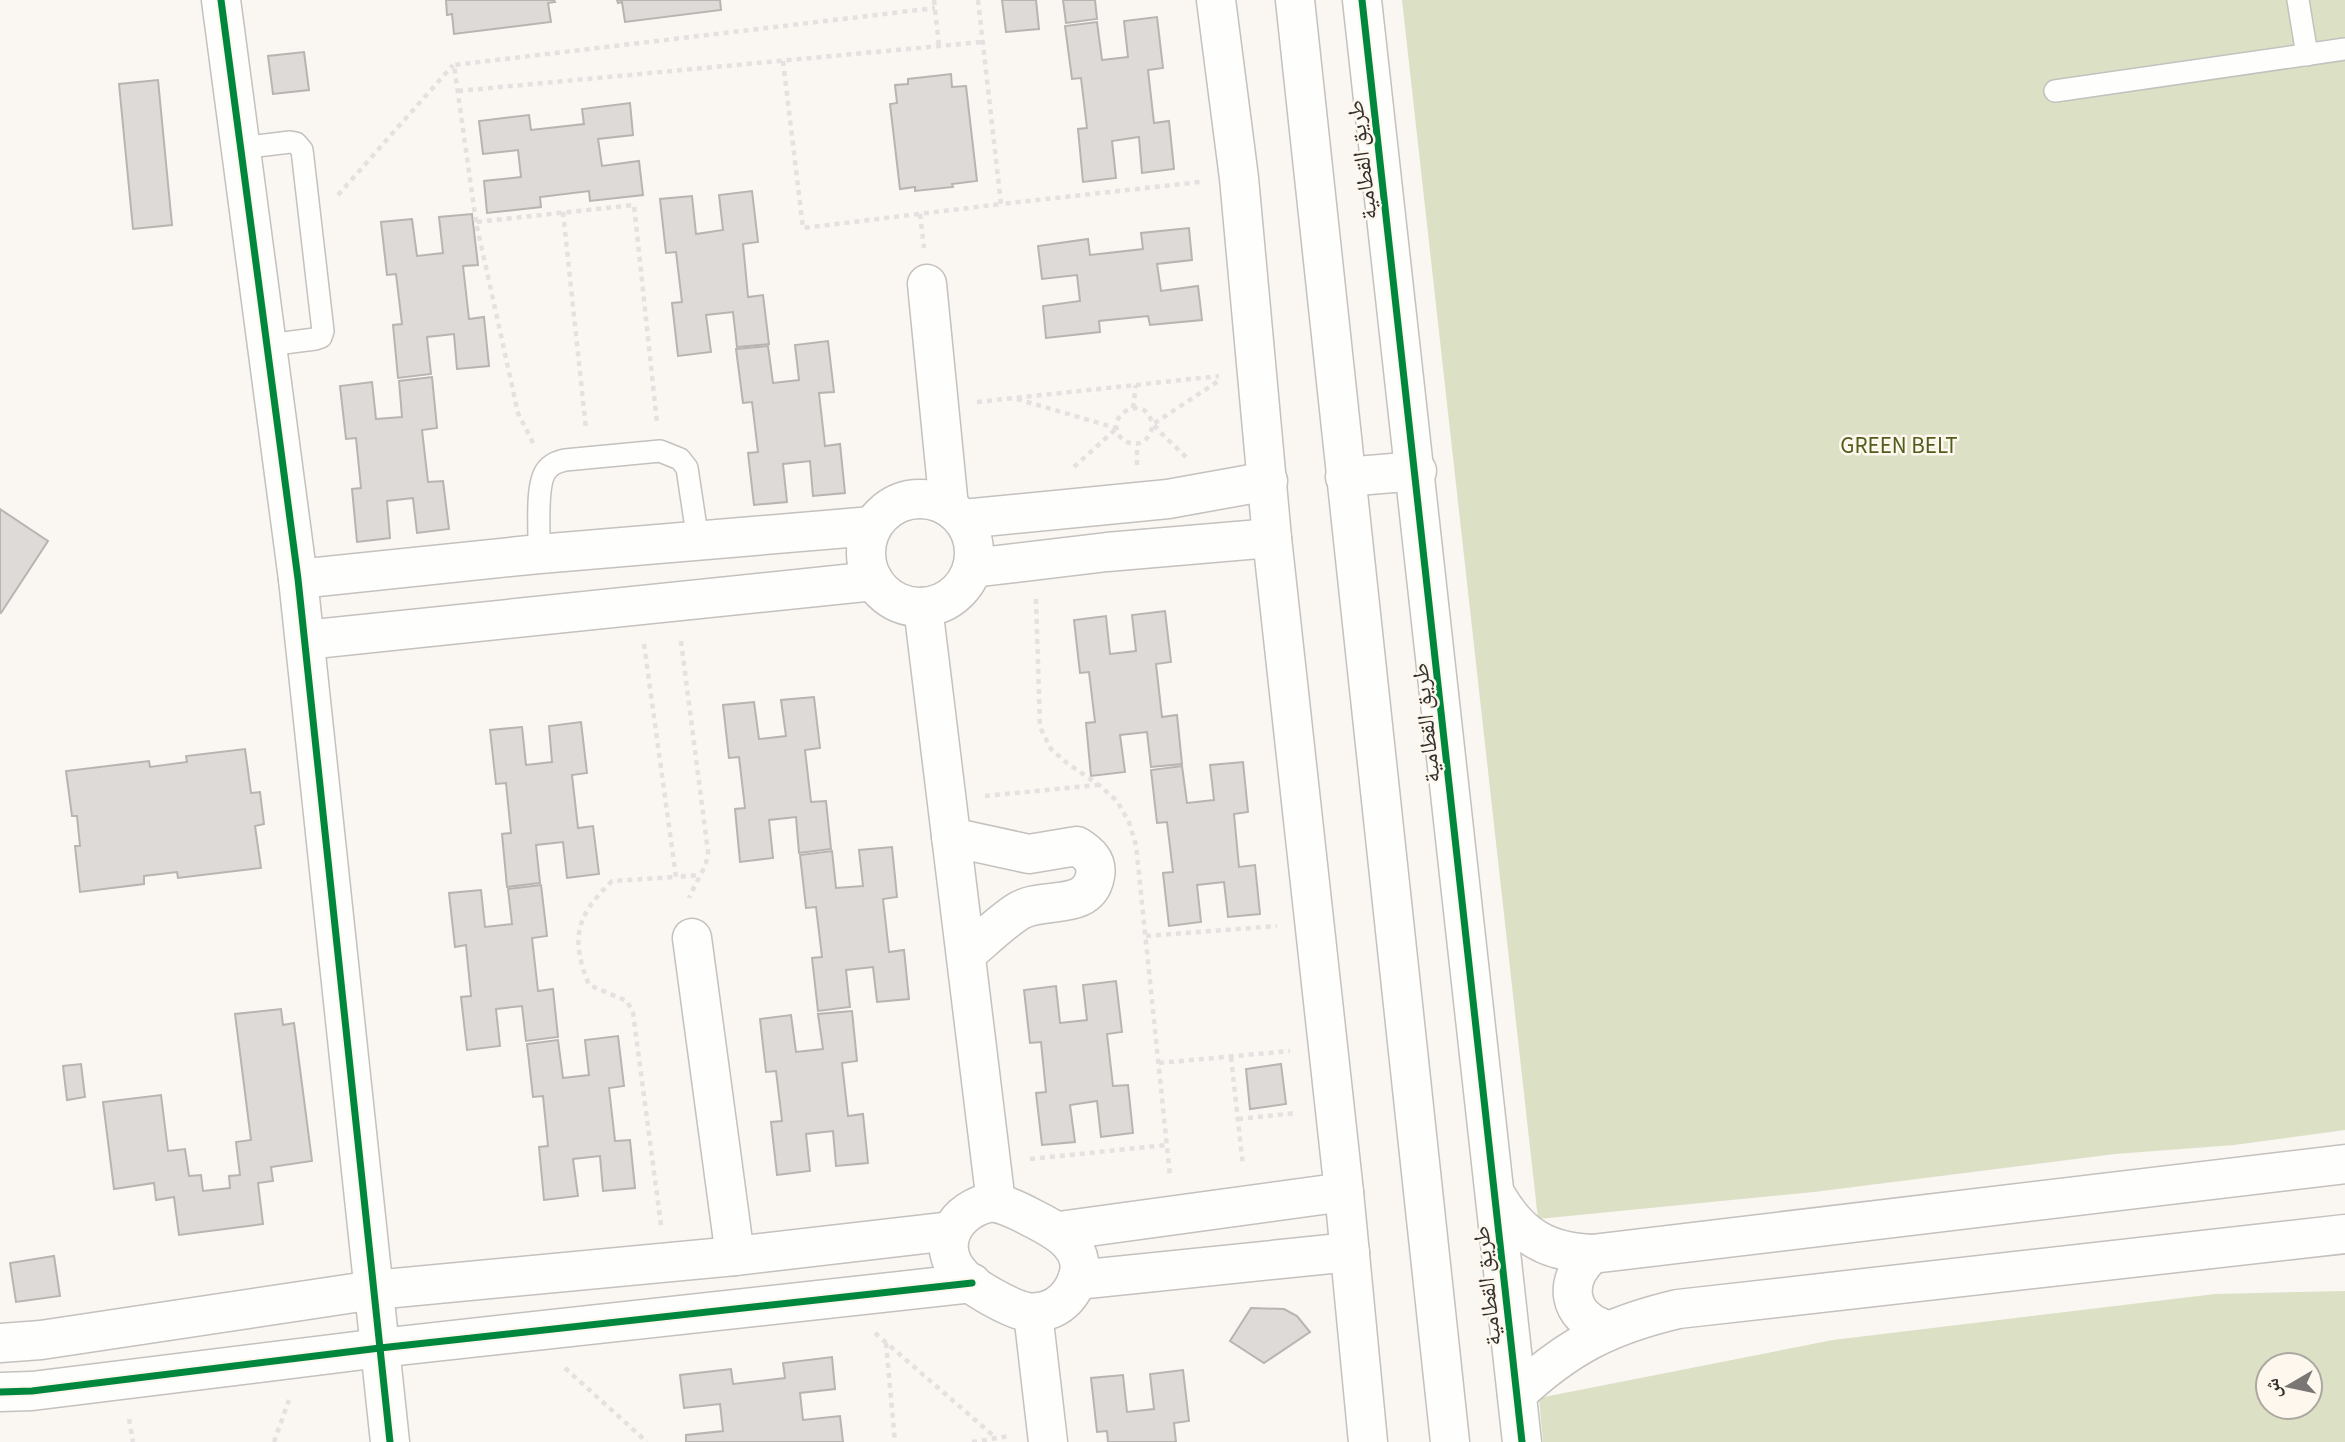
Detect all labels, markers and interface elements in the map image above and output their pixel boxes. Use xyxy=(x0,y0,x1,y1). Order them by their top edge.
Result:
street label: طريق القطامية xyxy=(1338,98,1386,222)
park label: GREEN BELT xyxy=(1840,429,1958,462)
street label: طريق القطامية xyxy=(1403,661,1449,785)
street label: طريق القطامية xyxy=(1464,1224,1510,1348)
north arrow xyxy=(2254,1351,2324,1421)
text: ش xyxy=(2259,1376,2289,1400)

